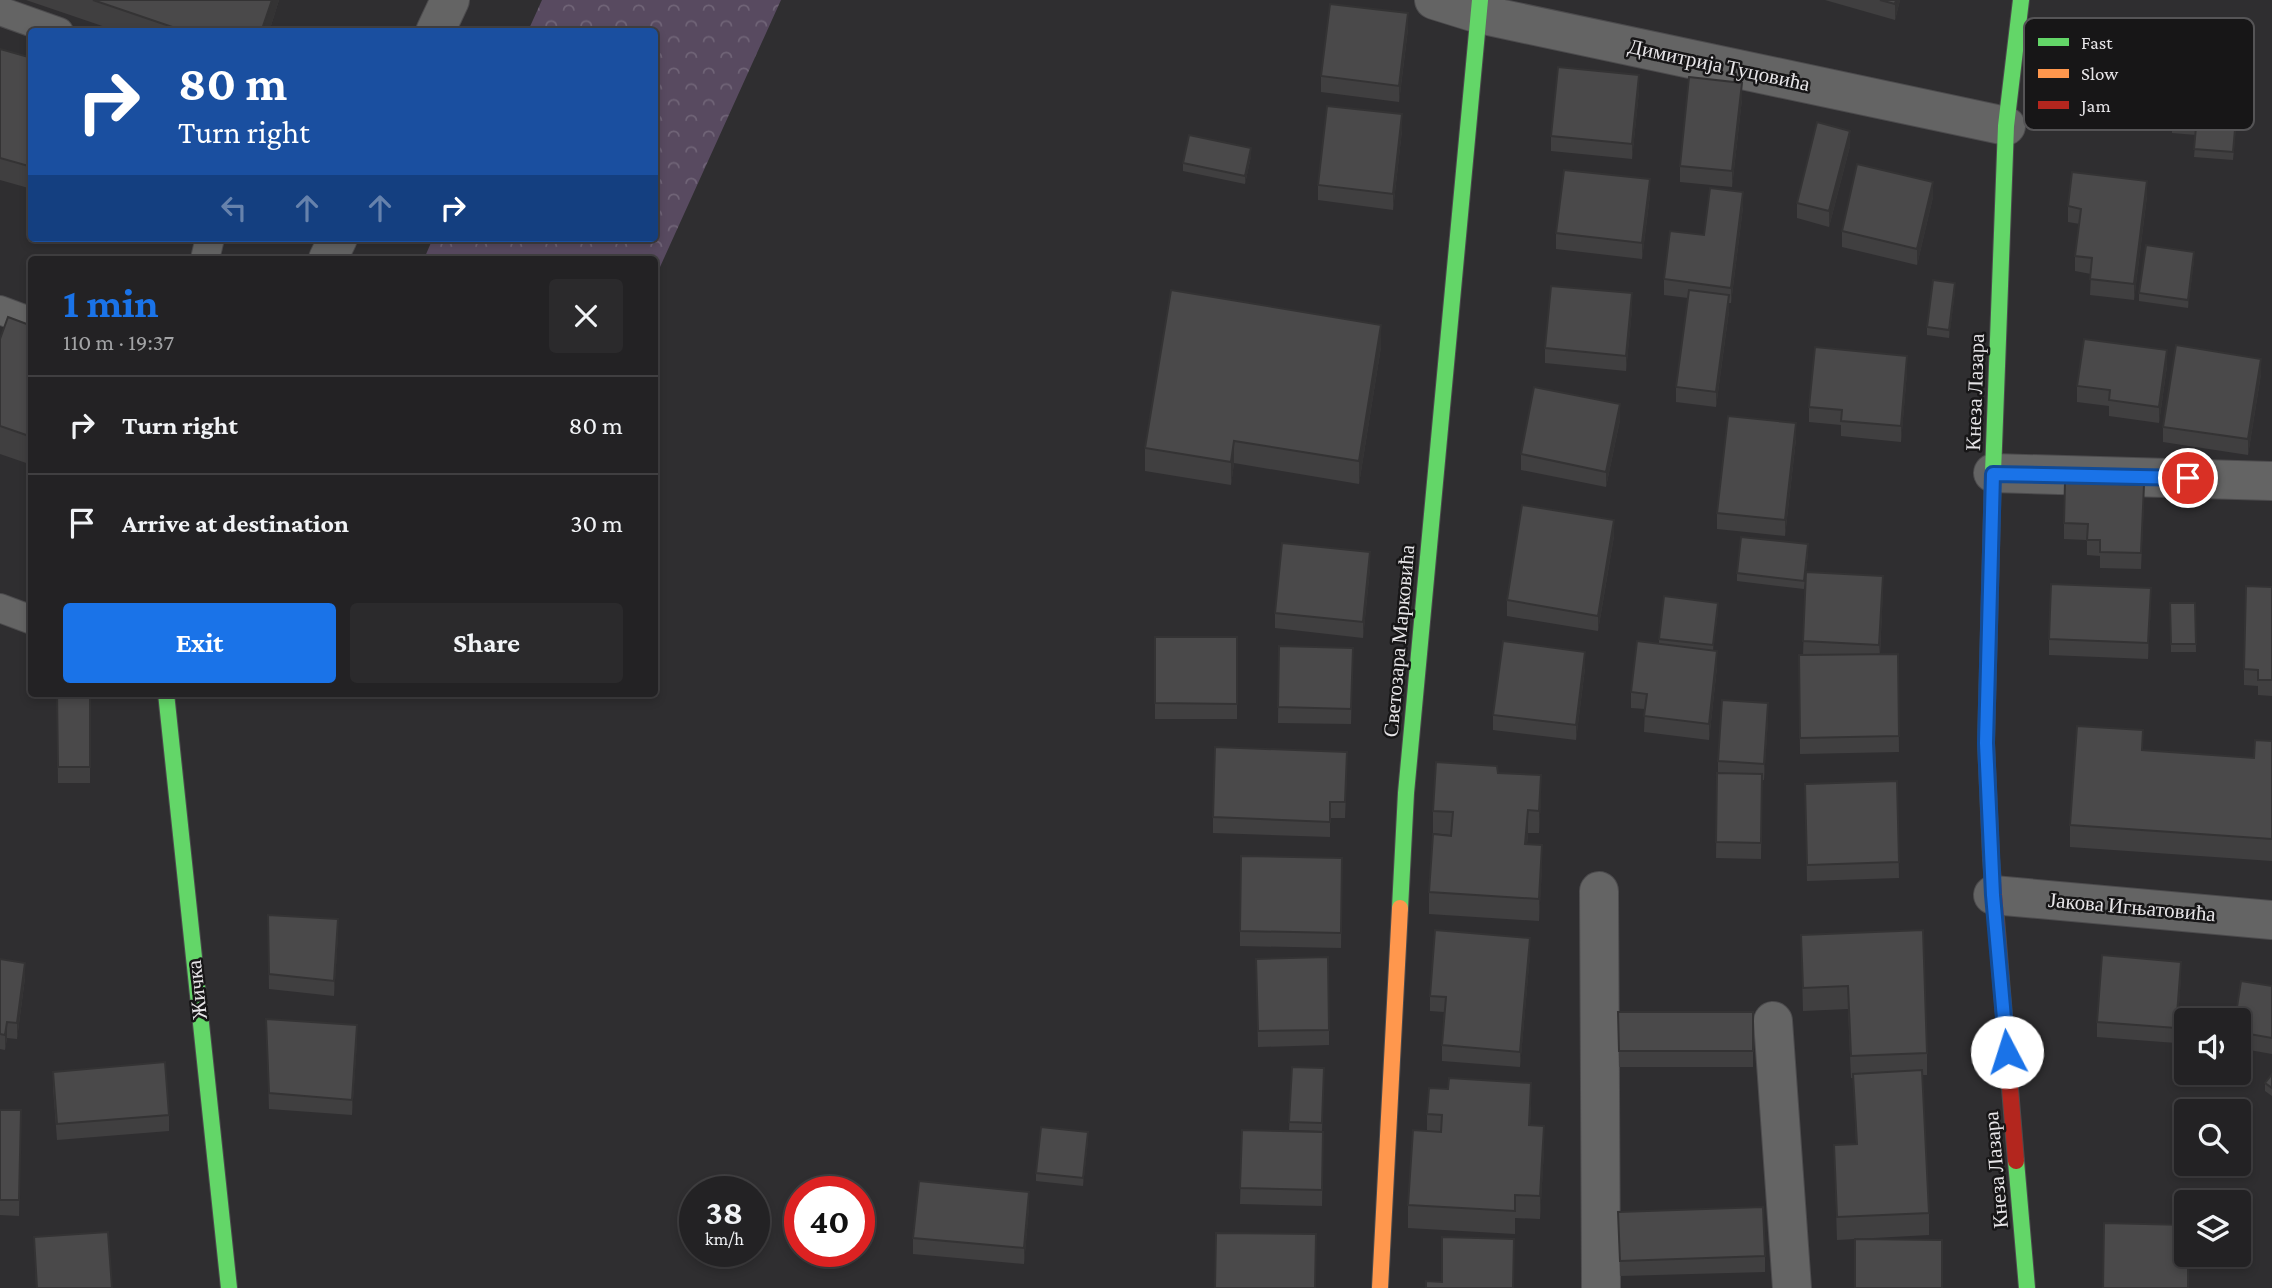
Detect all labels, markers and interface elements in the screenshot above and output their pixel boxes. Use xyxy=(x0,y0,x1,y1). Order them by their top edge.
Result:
legend xyxy=(2024,18,2254,130)
text: Fast xyxy=(2081,32,2113,53)
street label: Димитрија Туцовића xyxy=(1626,34,1813,96)
icon: right xyxy=(63,56,154,147)
text: 80 m xyxy=(178,56,287,111)
text: Slow xyxy=(2081,63,2118,84)
text: Jam xyxy=(2079,95,2111,116)
text: Turn right xyxy=(178,114,310,150)
icon: left xyxy=(215,189,253,227)
icon: ahead xyxy=(288,189,326,227)
icon: ahead xyxy=(361,189,399,227)
icon: right xyxy=(434,189,472,227)
text: 1 min xyxy=(63,279,159,326)
button: close xyxy=(549,279,623,353)
text: 110 m · 19:37 xyxy=(63,329,174,355)
street label: Кнеза Лазара xyxy=(1961,332,1989,451)
icon: right xyxy=(63,406,101,444)
text: Turn right xyxy=(122,411,238,440)
text: 80 m xyxy=(569,411,623,440)
pin xyxy=(2158,448,2218,508)
icon: arrive xyxy=(2169,459,2207,497)
icon: arrive xyxy=(63,504,101,542)
text: Arrive at destination xyxy=(122,509,349,538)
text: 30 m xyxy=(570,509,623,538)
street label: Светозара Марковића xyxy=(1379,543,1419,738)
button: Exit xyxy=(63,603,336,683)
button: Share xyxy=(350,603,623,683)
street label: Јакова Игњатовића xyxy=(2047,888,2217,926)
street label: Жичка xyxy=(182,958,212,1021)
map controls xyxy=(2174,1008,2251,1267)
button: sound xyxy=(2174,1008,2251,1085)
position arrow xyxy=(1970,1015,2044,1089)
button: search xyxy=(2174,1099,2251,1176)
street label: Кнеза Лазара xyxy=(1979,1110,2013,1230)
speed limit sign: 40 xyxy=(784,1176,875,1267)
button: layers xyxy=(2174,1190,2251,1267)
text: 38 xyxy=(706,1193,743,1232)
text: km/h xyxy=(705,1229,744,1249)

